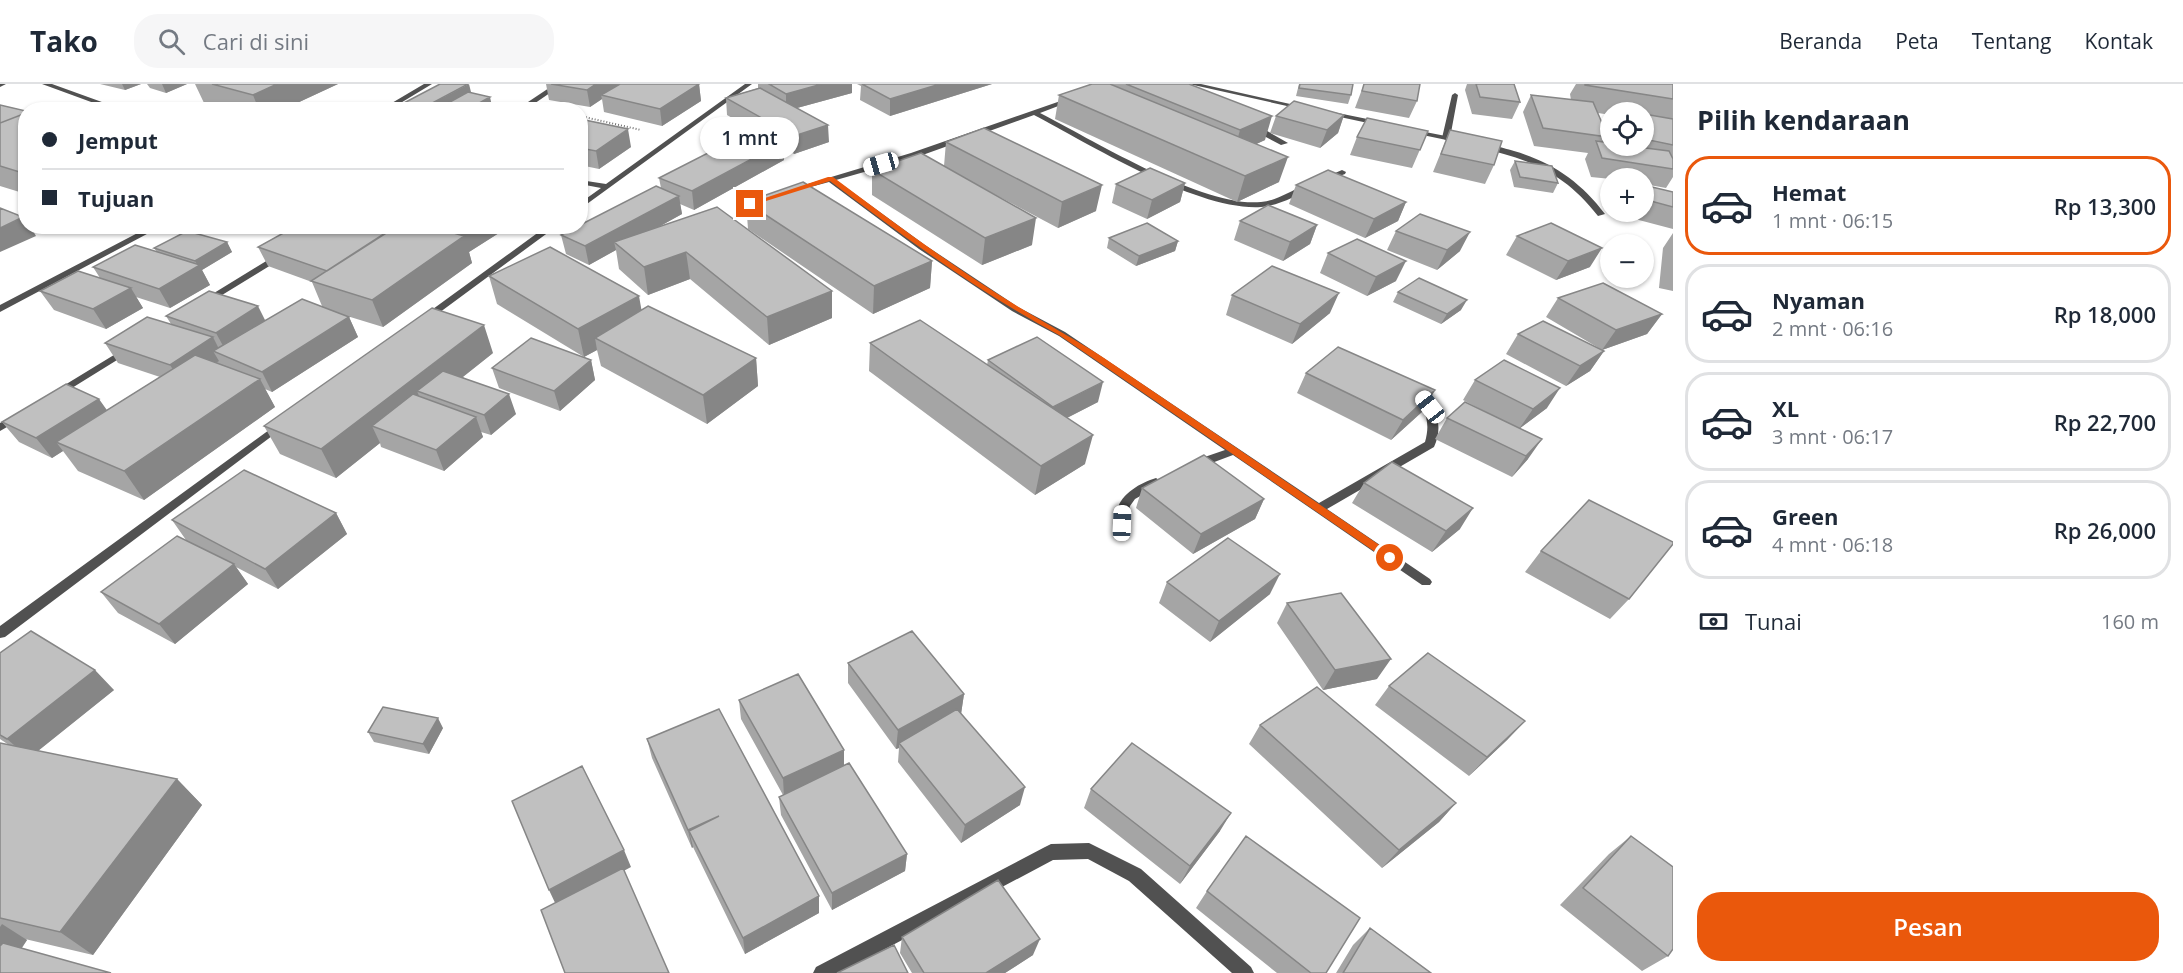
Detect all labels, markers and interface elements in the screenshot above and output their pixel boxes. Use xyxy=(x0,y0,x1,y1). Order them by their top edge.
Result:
search box xyxy=(134,14,554,68)
text: Tako xyxy=(30,22,98,60)
icon: search xyxy=(155,25,188,58)
text: Cari di sini xyxy=(203,26,309,56)
text: Beranda xyxy=(1779,27,1862,55)
text: Peta xyxy=(1895,27,1939,55)
text: Tentang xyxy=(1972,27,2051,55)
text: Kontak xyxy=(2084,27,2153,55)
text: Pilih kendaraan xyxy=(1697,101,1910,138)
map controls xyxy=(1600,102,1654,288)
button: locate xyxy=(1600,102,1654,156)
callout: 1 mnt xyxy=(700,117,800,159)
text: 1 mnt xyxy=(721,124,778,151)
text: Jemput xyxy=(78,125,158,155)
car xyxy=(861,150,901,178)
button: + xyxy=(1600,168,1654,222)
text: Hemat xyxy=(1772,177,1846,207)
icon: car xyxy=(1700,179,1754,233)
text: Tujuan xyxy=(78,183,154,213)
route end xyxy=(736,190,763,217)
text: Rp 13,300 xyxy=(2054,191,2156,221)
text: 1 mnt · 06:15 xyxy=(1772,207,1893,234)
button: − xyxy=(1600,234,1654,288)
text: Nyaman xyxy=(1772,285,1865,315)
icon: car xyxy=(1700,287,1754,341)
text: Rp 18,000 xyxy=(2054,299,2156,329)
text: 2 mnt · 06:16 xyxy=(1772,315,1893,342)
car xyxy=(1412,387,1448,427)
text: XL xyxy=(1772,393,1799,423)
icon: car xyxy=(1700,395,1754,449)
text: Rp 22,700 xyxy=(2054,407,2156,437)
text: 3 mnt · 06:17 xyxy=(1772,423,1893,450)
text: Green xyxy=(1772,501,1838,531)
icon: car xyxy=(1700,503,1754,557)
car xyxy=(1112,505,1132,541)
text: Rp 26,000 xyxy=(2054,515,2156,545)
text: 4 mnt · 06:18 xyxy=(1772,531,1893,558)
route start xyxy=(1376,544,1403,571)
icon: cash xyxy=(1697,605,1730,638)
text: Tunai xyxy=(1745,606,1802,636)
text: 160 m xyxy=(2101,608,2159,635)
button: Pesan xyxy=(1697,892,2159,961)

